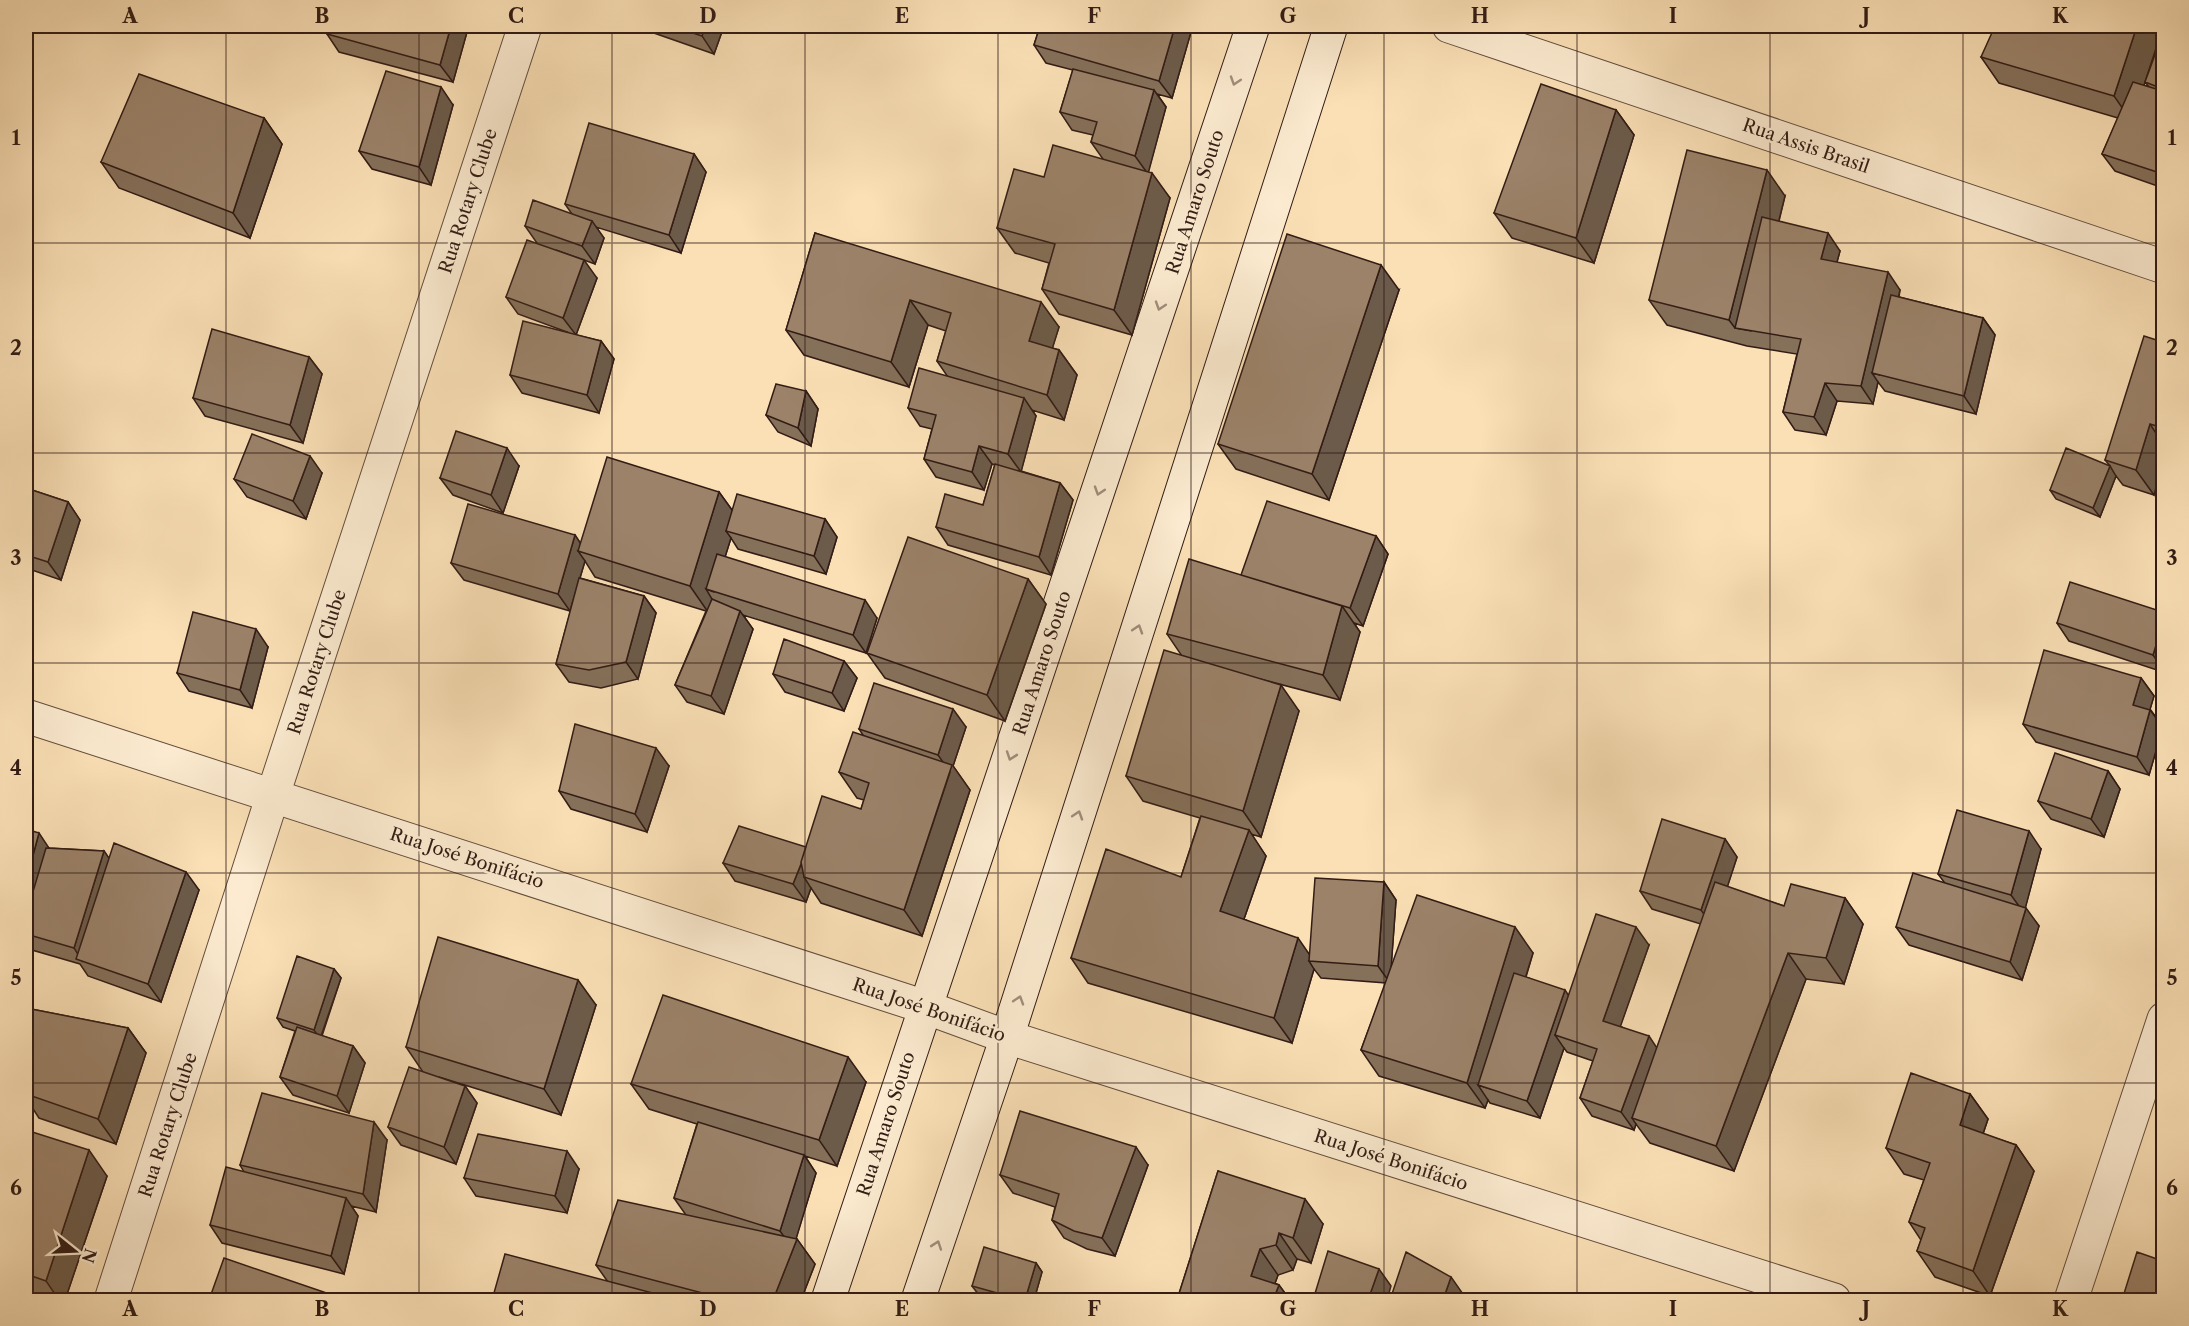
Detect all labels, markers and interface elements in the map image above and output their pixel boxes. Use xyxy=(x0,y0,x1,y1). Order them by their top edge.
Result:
text: A xyxy=(121,4,138,28)
text: B xyxy=(315,4,330,28)
text: C xyxy=(508,4,524,28)
text: D xyxy=(699,4,717,28)
text: E xyxy=(895,4,909,28)
text: F xyxy=(1087,4,1101,28)
text: G xyxy=(1280,4,1297,28)
text: H xyxy=(1471,4,1489,28)
text: I xyxy=(1669,4,1677,28)
text: J xyxy=(1858,4,1870,28)
text: K xyxy=(2052,4,2069,28)
one-way arrow xyxy=(1230,75,1242,86)
street label: Rua Assis Brasil xyxy=(1740,114,1872,178)
text: 1 xyxy=(12,126,21,150)
street label: Rua Rotary Clube xyxy=(434,126,502,276)
text: 1 xyxy=(2168,126,2177,150)
street label: Rua Amaro Souto xyxy=(1161,127,1229,277)
one-way arrow xyxy=(1155,300,1168,311)
text: 2 xyxy=(10,336,22,360)
text: 2 xyxy=(2166,336,2178,360)
one-way arrow xyxy=(1094,485,1106,496)
text: 3 xyxy=(10,546,22,570)
text: 3 xyxy=(2166,546,2178,570)
street label: Rua Rotary Clube xyxy=(283,587,351,737)
street label: Rua Amaro Souto xyxy=(1008,588,1076,738)
one-way arrow xyxy=(1131,624,1143,635)
one-way arrow xyxy=(1005,750,1018,761)
text: 4 xyxy=(10,756,22,780)
text: 4 xyxy=(2166,756,2178,780)
one-way arrow xyxy=(1071,810,1084,821)
street label: Rua José Bonifácio xyxy=(387,823,547,893)
text: 5 xyxy=(10,966,22,990)
text: 5 xyxy=(2166,966,2178,990)
street label: Rua José Bonifácio xyxy=(850,973,1008,1047)
one-way arrow xyxy=(1012,995,1024,1006)
street label: Rua Amaro Souto xyxy=(852,1049,920,1199)
street label: Rua Rotary Clube xyxy=(134,1050,202,1200)
street label: Rua José Bonifácio xyxy=(1311,1125,1471,1195)
text: 6 xyxy=(10,1176,22,1200)
text: 6 xyxy=(2166,1176,2178,1200)
north arrow xyxy=(45,1221,105,1281)
one-way arrow xyxy=(930,1240,942,1251)
text: N xyxy=(78,1246,101,1265)
text: A xyxy=(121,1297,138,1321)
text: B xyxy=(315,1297,330,1321)
text: C xyxy=(508,1297,524,1321)
text: D xyxy=(699,1297,717,1321)
text: E xyxy=(895,1297,909,1321)
text: F xyxy=(1087,1297,1101,1321)
text: G xyxy=(1280,1297,1297,1321)
text: H xyxy=(1471,1297,1489,1321)
text: I xyxy=(1669,1297,1677,1321)
text: J xyxy=(1858,1297,1870,1321)
text: K xyxy=(2052,1297,2069,1321)

